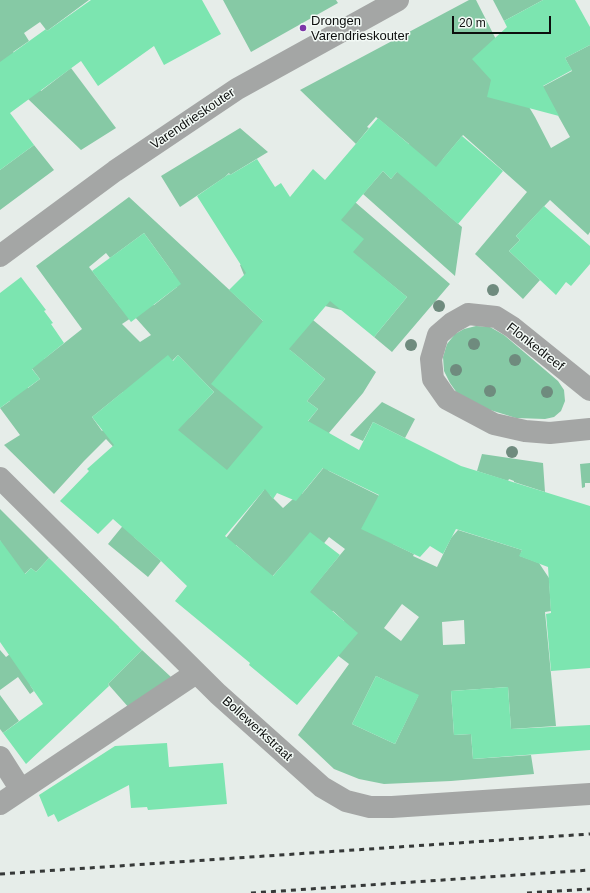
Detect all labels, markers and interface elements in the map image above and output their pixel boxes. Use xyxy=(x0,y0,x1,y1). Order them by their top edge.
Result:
scale bar xyxy=(454,8,553,34)
place label: Drongen Varendrieskouter xyxy=(311,13,409,44)
text: 20 m xyxy=(459,16,486,30)
marker: Drongen Varendrieskouter xyxy=(298,23,308,33)
street label: Varendrieskouter xyxy=(148,85,238,153)
street label: Flonkedreef xyxy=(503,320,567,374)
street label: Bollewerkstraat xyxy=(219,693,295,765)

